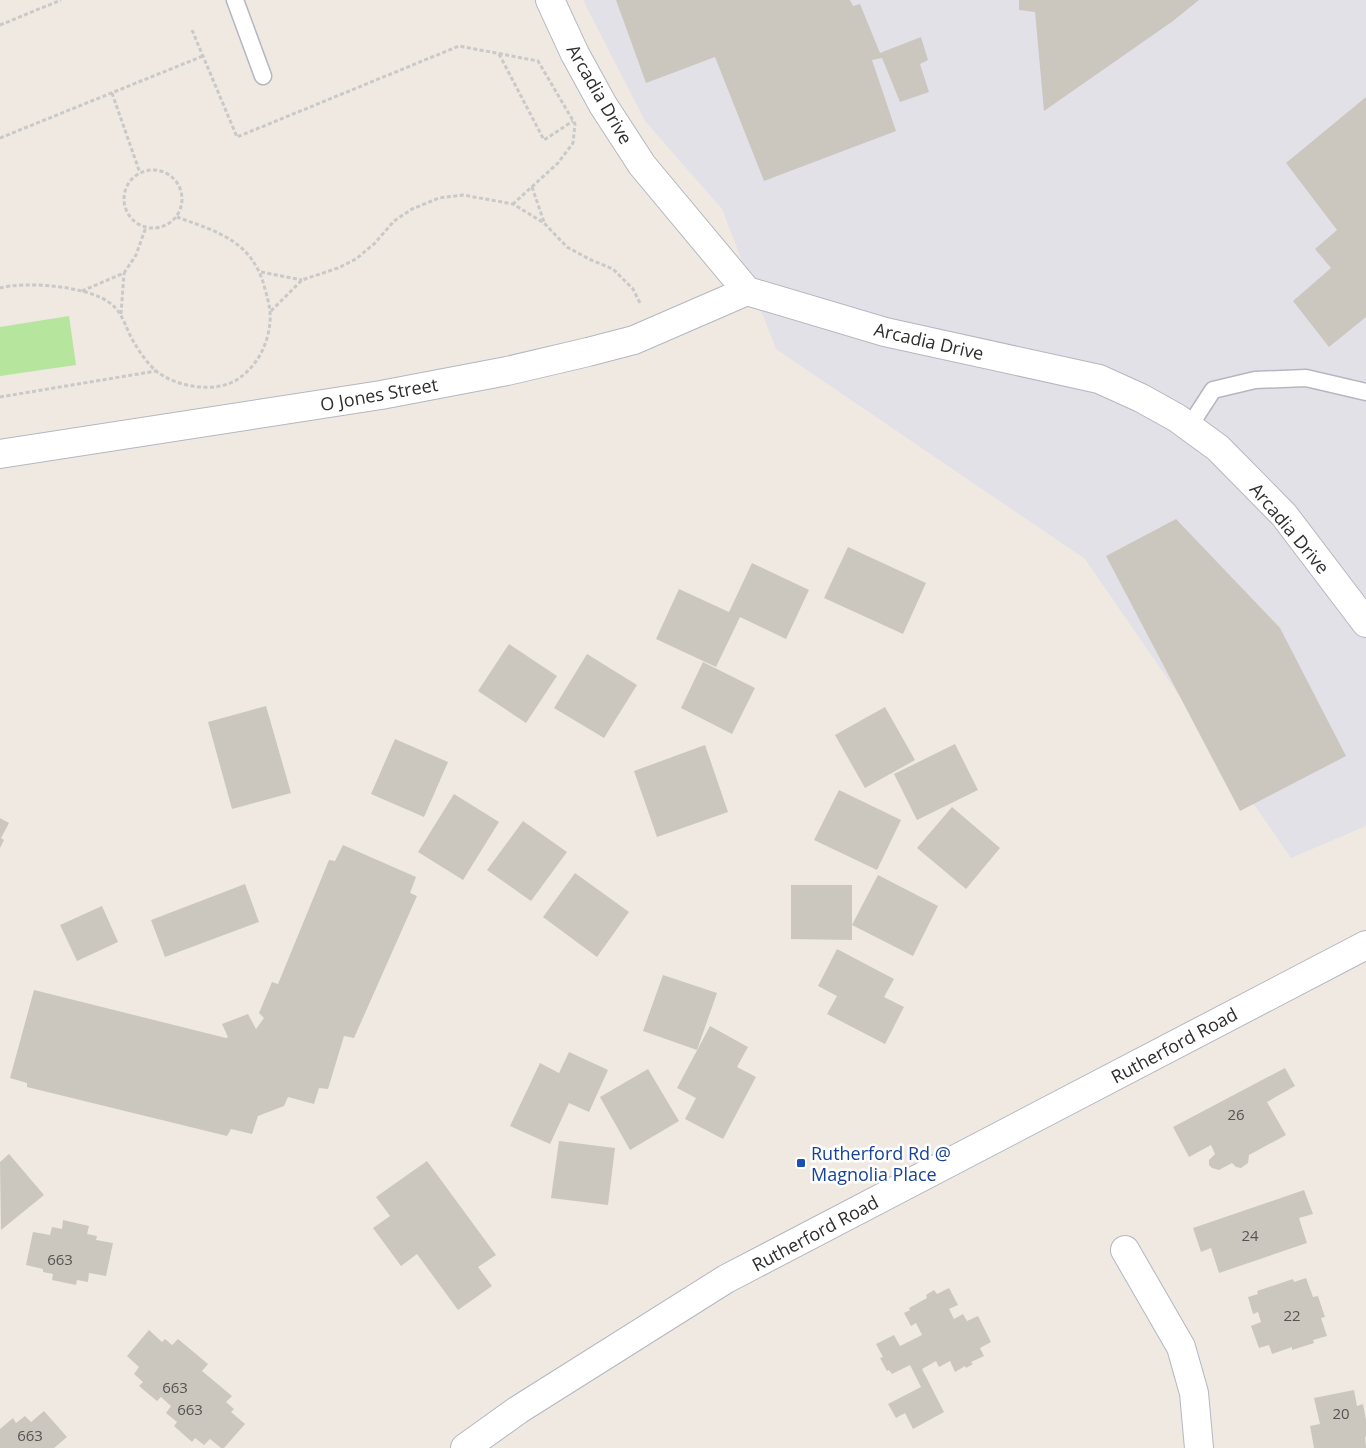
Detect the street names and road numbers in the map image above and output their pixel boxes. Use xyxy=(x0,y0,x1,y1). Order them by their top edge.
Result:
street label: Arcadia Drive xyxy=(562,40,638,148)
street label: Arcadia Drive xyxy=(872,317,986,365)
street label: O Jones Street xyxy=(318,372,440,416)
street label: Arcadia Drive xyxy=(1245,478,1335,578)
street label: Rutherford Road xyxy=(1107,1002,1241,1088)
street label: Rutherford Road xyxy=(748,1190,882,1276)

